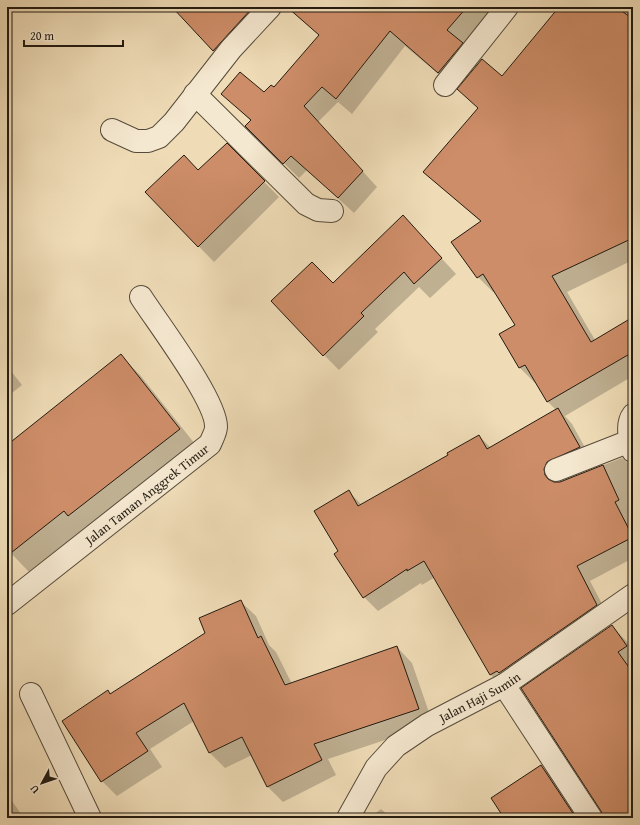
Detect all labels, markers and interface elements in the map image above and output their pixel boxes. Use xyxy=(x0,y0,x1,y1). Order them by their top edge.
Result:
scale bar xyxy=(24,22,123,48)
text: 20 m xyxy=(30,27,54,44)
street label: Jalan Taman Anggrek Timur xyxy=(79,439,213,550)
street label: Jalan Haji Sumin xyxy=(434,667,525,728)
north arrow xyxy=(22,763,62,803)
text: U xyxy=(25,781,43,797)

